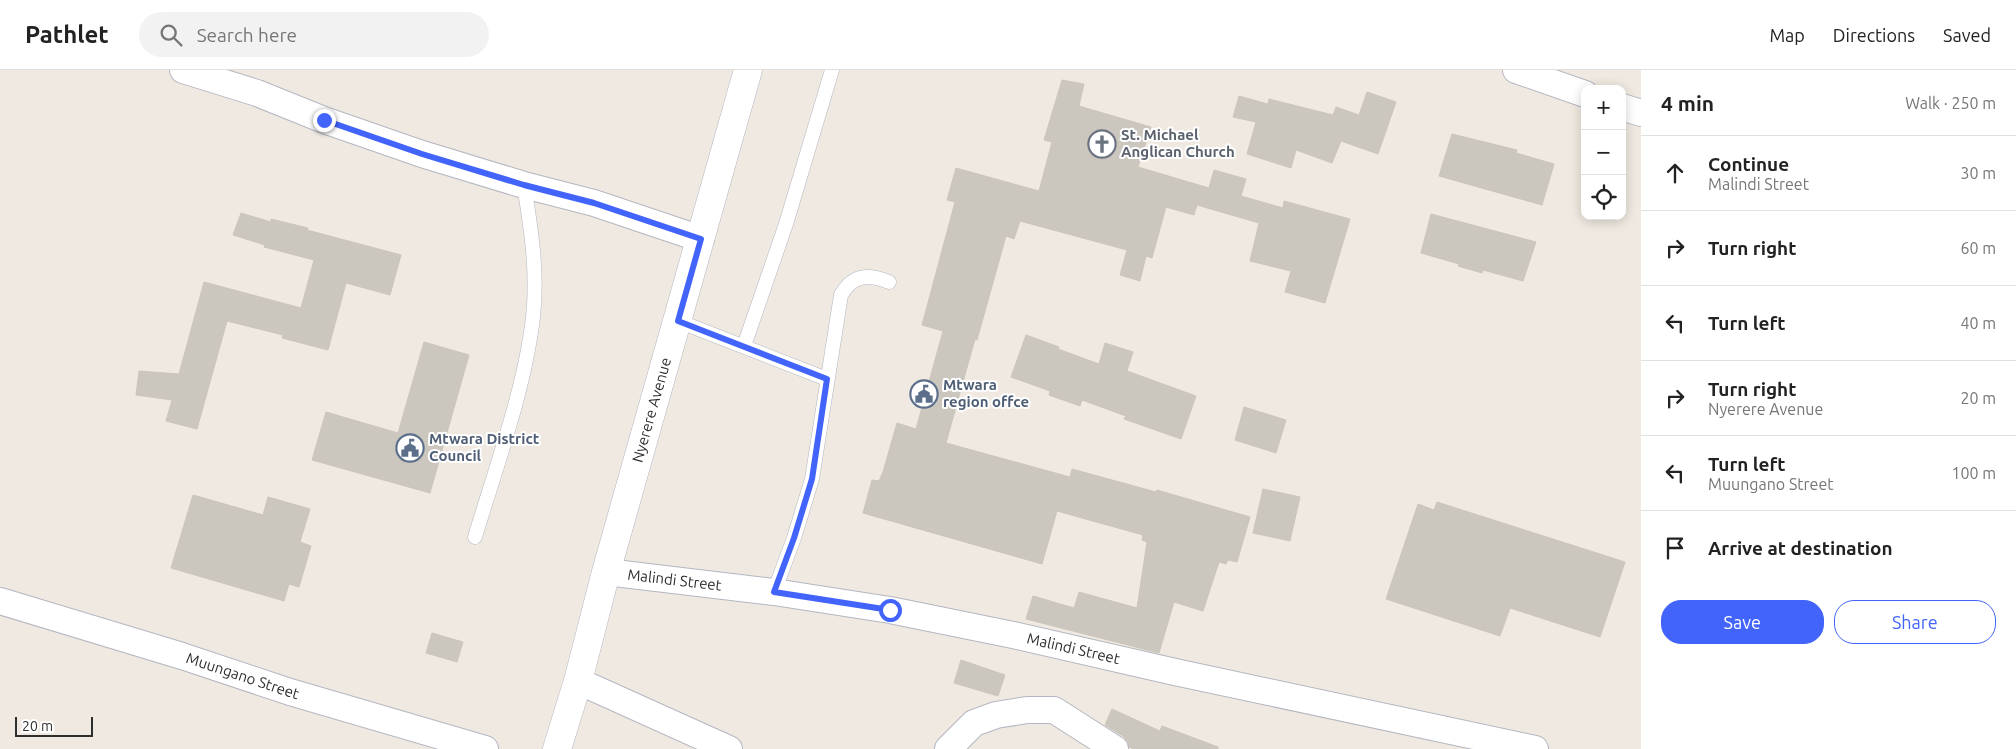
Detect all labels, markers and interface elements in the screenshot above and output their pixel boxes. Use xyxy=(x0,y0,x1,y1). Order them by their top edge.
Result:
search box xyxy=(139,12,489,57)
text: Pathlet xyxy=(25,21,109,48)
icon: search xyxy=(157,21,185,49)
text: Search here xyxy=(197,24,297,46)
text: Map xyxy=(1769,25,1805,45)
text: Directions xyxy=(1833,25,1915,45)
text: Saved xyxy=(1943,25,1991,45)
map controls xyxy=(1581,85,1626,220)
button: + xyxy=(1581,85,1626,130)
text: 4 min xyxy=(1661,91,1714,115)
text: Walk · 250 m xyxy=(1905,94,1996,112)
route end xyxy=(313,109,336,132)
place label: St. Michael Anglican Church xyxy=(1121,126,1235,160)
church icon: St. Michael Anglican Church xyxy=(1087,129,1117,159)
button: − xyxy=(1581,130,1626,175)
text: Continue xyxy=(1708,153,1789,175)
icon: ahead xyxy=(1661,159,1689,187)
text: 30 m xyxy=(1960,164,1996,182)
button: locate xyxy=(1581,175,1626,220)
text: Malindi Street xyxy=(1708,175,1809,193)
icon: right xyxy=(1661,234,1689,262)
text: Turn right xyxy=(1708,237,1796,259)
text: 60 m xyxy=(1960,239,1996,257)
icon: left xyxy=(1661,309,1689,337)
text: Turn left xyxy=(1708,312,1786,334)
text: 40 m xyxy=(1960,314,1996,332)
street label: Nyerere Avenue xyxy=(628,356,674,464)
place label: Mtwara region offce xyxy=(943,376,1029,410)
text: Turn right xyxy=(1708,378,1796,400)
public building icon: Mtwara region offce xyxy=(909,379,939,409)
icon: right xyxy=(1661,384,1689,412)
text: 20 m xyxy=(1960,389,1996,407)
text: Nyerere Avenue xyxy=(1708,400,1823,418)
place label: Mtwara District Council xyxy=(429,430,540,464)
public building icon: Mtwara District Council xyxy=(395,433,425,463)
text: Turn left xyxy=(1708,453,1786,475)
icon: left xyxy=(1661,459,1689,487)
text: 100 m xyxy=(1951,464,1996,482)
text: Muungano Street xyxy=(1708,475,1834,493)
icon: arrive xyxy=(1661,534,1689,562)
text: Arrive at destination xyxy=(1708,537,1893,559)
street label: Malindi Street xyxy=(627,566,723,594)
route start xyxy=(879,599,902,622)
button: Save xyxy=(1661,600,1824,644)
button: Share xyxy=(1834,600,1996,644)
street label: Malindi Street xyxy=(1025,629,1122,667)
street label: Muungano Street xyxy=(184,649,301,702)
scale bar xyxy=(15,714,92,737)
text: 20 m xyxy=(22,718,53,734)

